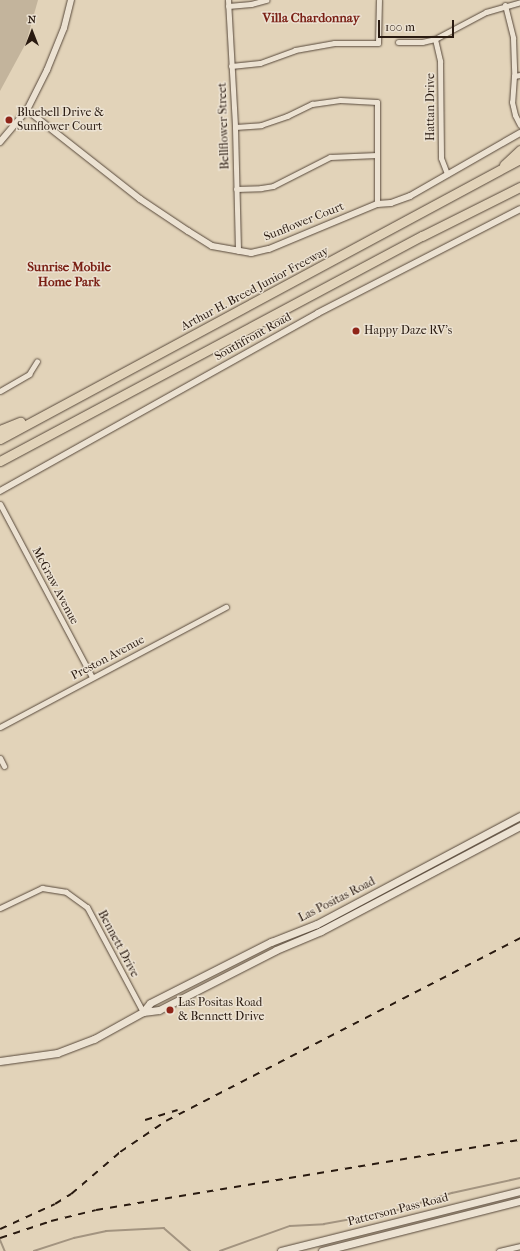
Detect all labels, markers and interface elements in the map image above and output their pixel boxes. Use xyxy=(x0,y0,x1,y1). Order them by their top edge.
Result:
district label: Villa Chardonnay xyxy=(262,10,360,26)
north arrow xyxy=(12,12,52,52)
scale bar xyxy=(380,12,456,38)
text: N xyxy=(28,13,36,26)
text: 100 m xyxy=(385,20,415,34)
street label: Hattan Drive xyxy=(424,73,438,141)
street label: Bellflower Street xyxy=(215,82,233,170)
place label: Bluebell Drive & Sunflower Court xyxy=(17,106,104,134)
marker: Bluebell Drive & Sunflower Court xyxy=(4,115,14,125)
street label: Sunflower Court xyxy=(262,199,346,245)
street label: Arthur H. Breed Junior Freeway xyxy=(179,244,331,334)
district label: Sunrise Mobile Home Park xyxy=(27,260,111,291)
street label: Southfront Road xyxy=(212,310,294,364)
place label: Happy Daze RV's xyxy=(364,324,452,338)
marker: Happy Daze RV's xyxy=(351,326,361,336)
street label: McGraw Avenue xyxy=(29,545,81,627)
street label: Preston Avenue xyxy=(69,633,147,683)
street label: Las Positas Road xyxy=(296,874,378,926)
street label: Bennett Drive xyxy=(94,908,142,980)
place label: Las Positas Road & Bennett Drive xyxy=(178,996,264,1024)
marker: Las Positas Road & Bennett Drive xyxy=(165,1005,175,1015)
street label: Patterson Pass Road xyxy=(346,1191,450,1229)

